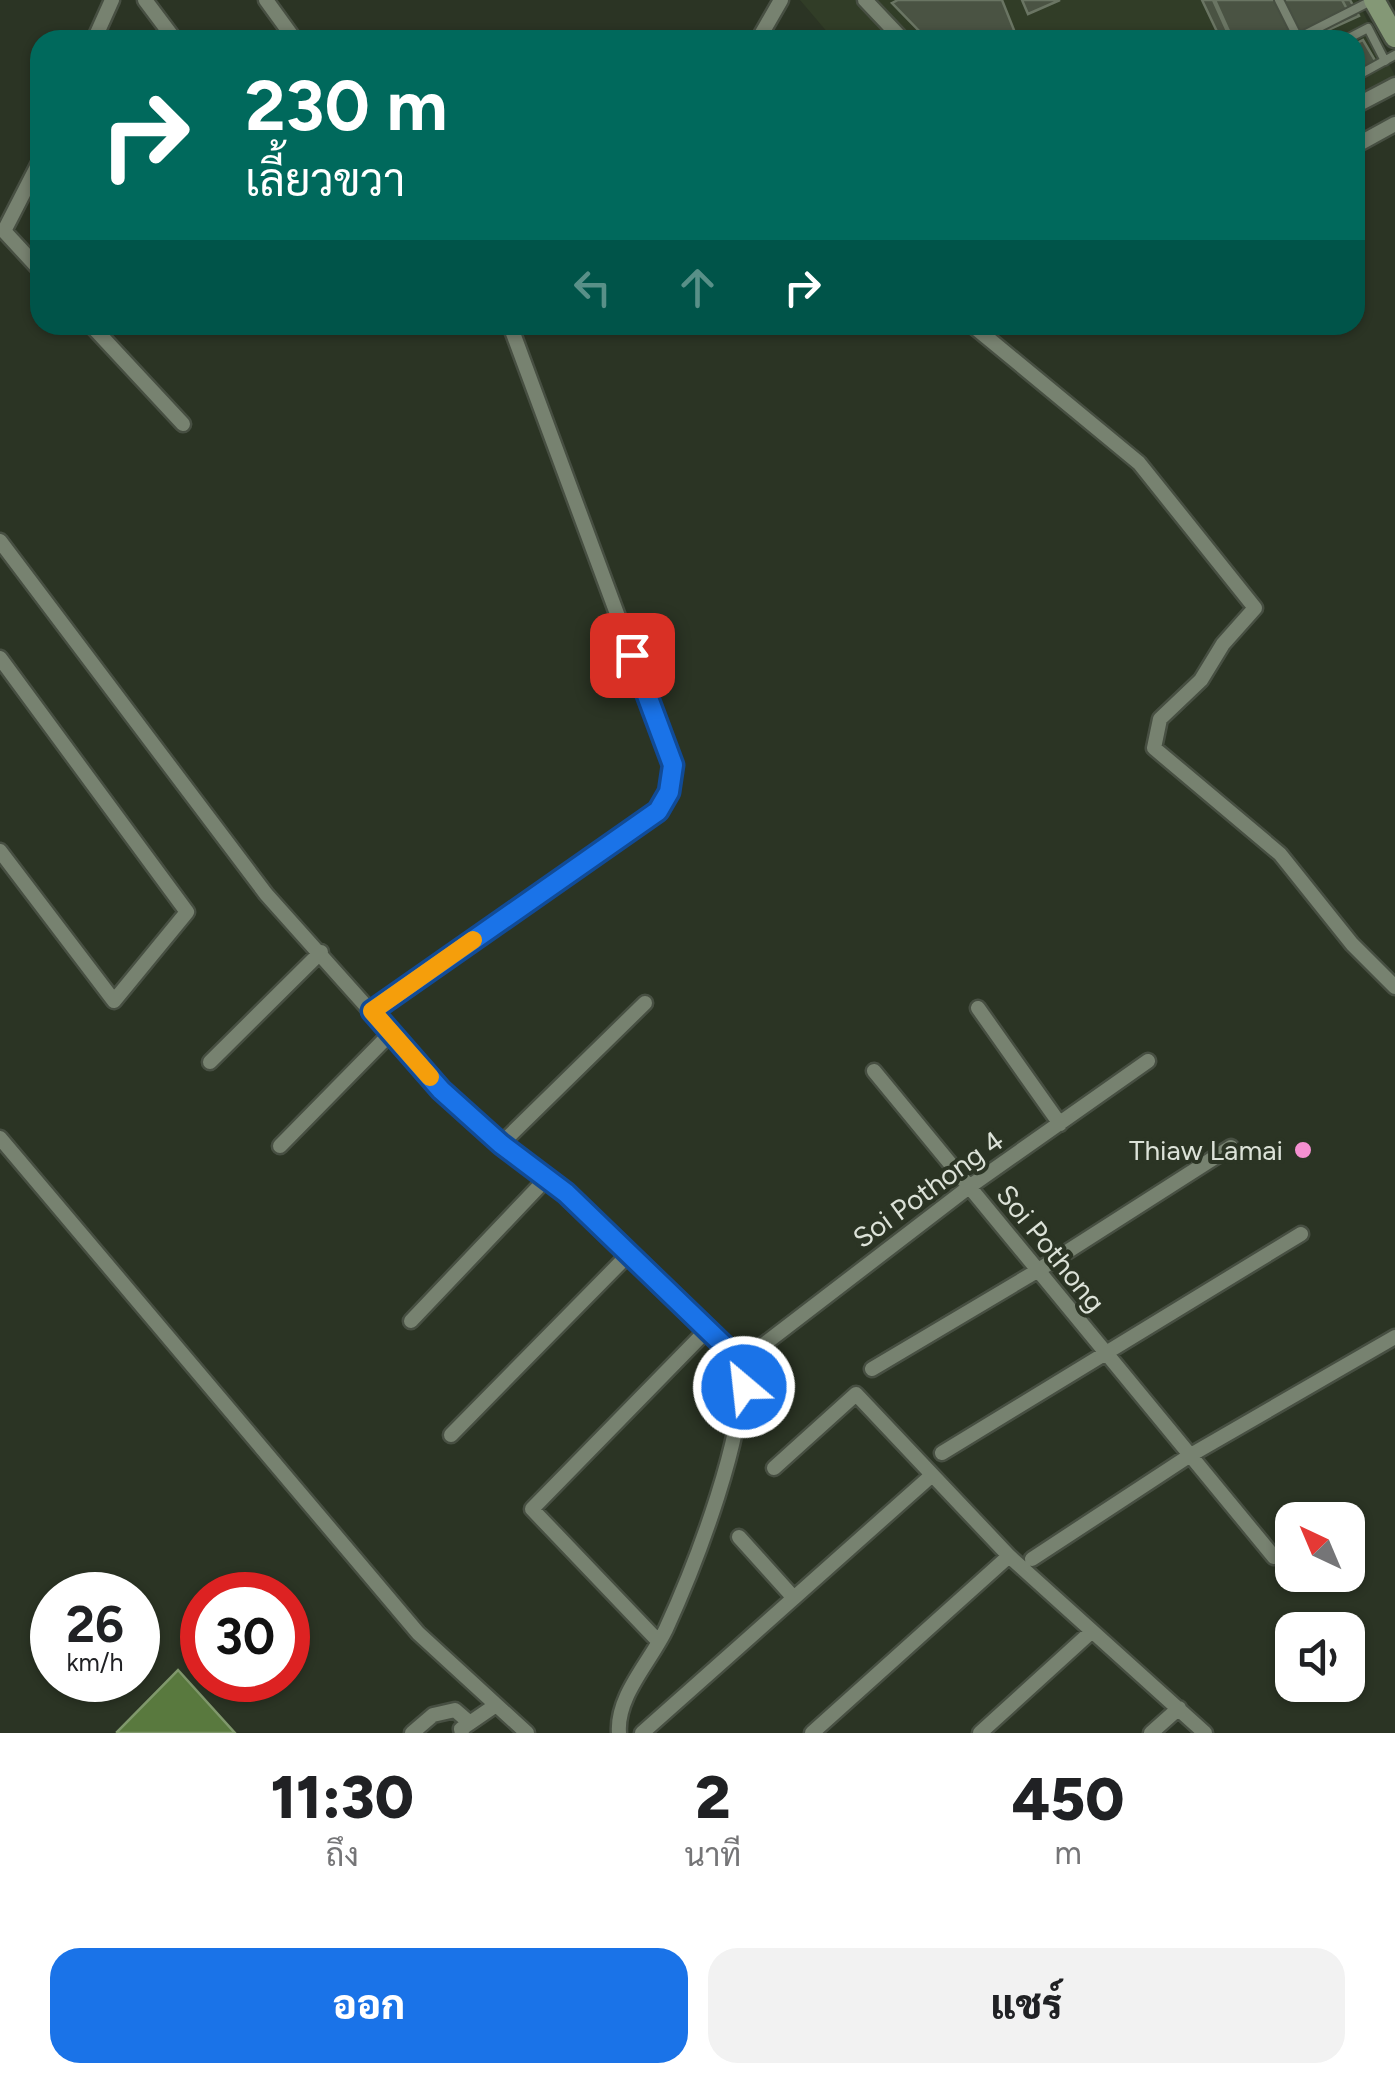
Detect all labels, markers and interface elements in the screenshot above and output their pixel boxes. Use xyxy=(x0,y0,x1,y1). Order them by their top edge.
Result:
text: 230 m xyxy=(245,63,448,148)
icon: right xyxy=(80,70,210,200)
text: เลี้ยวขวา xyxy=(245,153,405,207)
icon: left xyxy=(565,260,620,315)
icon: ahead xyxy=(670,260,725,315)
icon: right xyxy=(775,260,830,315)
pin xyxy=(590,613,675,698)
icon: arrive xyxy=(605,628,660,683)
street label: Soi Pothong 4 xyxy=(846,1123,1010,1255)
place label: Thiaw Lamai xyxy=(1129,1133,1283,1167)
marker: Thiaw Lamai xyxy=(1292,1139,1314,1161)
street label: Soi Pothong xyxy=(989,1178,1113,1318)
position arrow xyxy=(692,1335,796,1439)
north arrow xyxy=(1275,1502,1365,1592)
map controls xyxy=(1275,1502,1365,1702)
speed limit sign: 30 xyxy=(180,1572,310,1702)
text: 26 xyxy=(66,1594,124,1655)
button: sound xyxy=(1275,1612,1365,1702)
text: km/h xyxy=(66,1647,124,1677)
text: 11:30 xyxy=(271,1761,414,1833)
text: 2 xyxy=(695,1761,731,1833)
text: 450 xyxy=(1012,1763,1124,1835)
text: m xyxy=(1055,1834,1082,1872)
text: ถึง xyxy=(326,1836,359,1874)
text: นาที xyxy=(684,1836,741,1874)
button: ออก xyxy=(50,1948,688,2063)
button: แชร์ xyxy=(708,1948,1345,2063)

